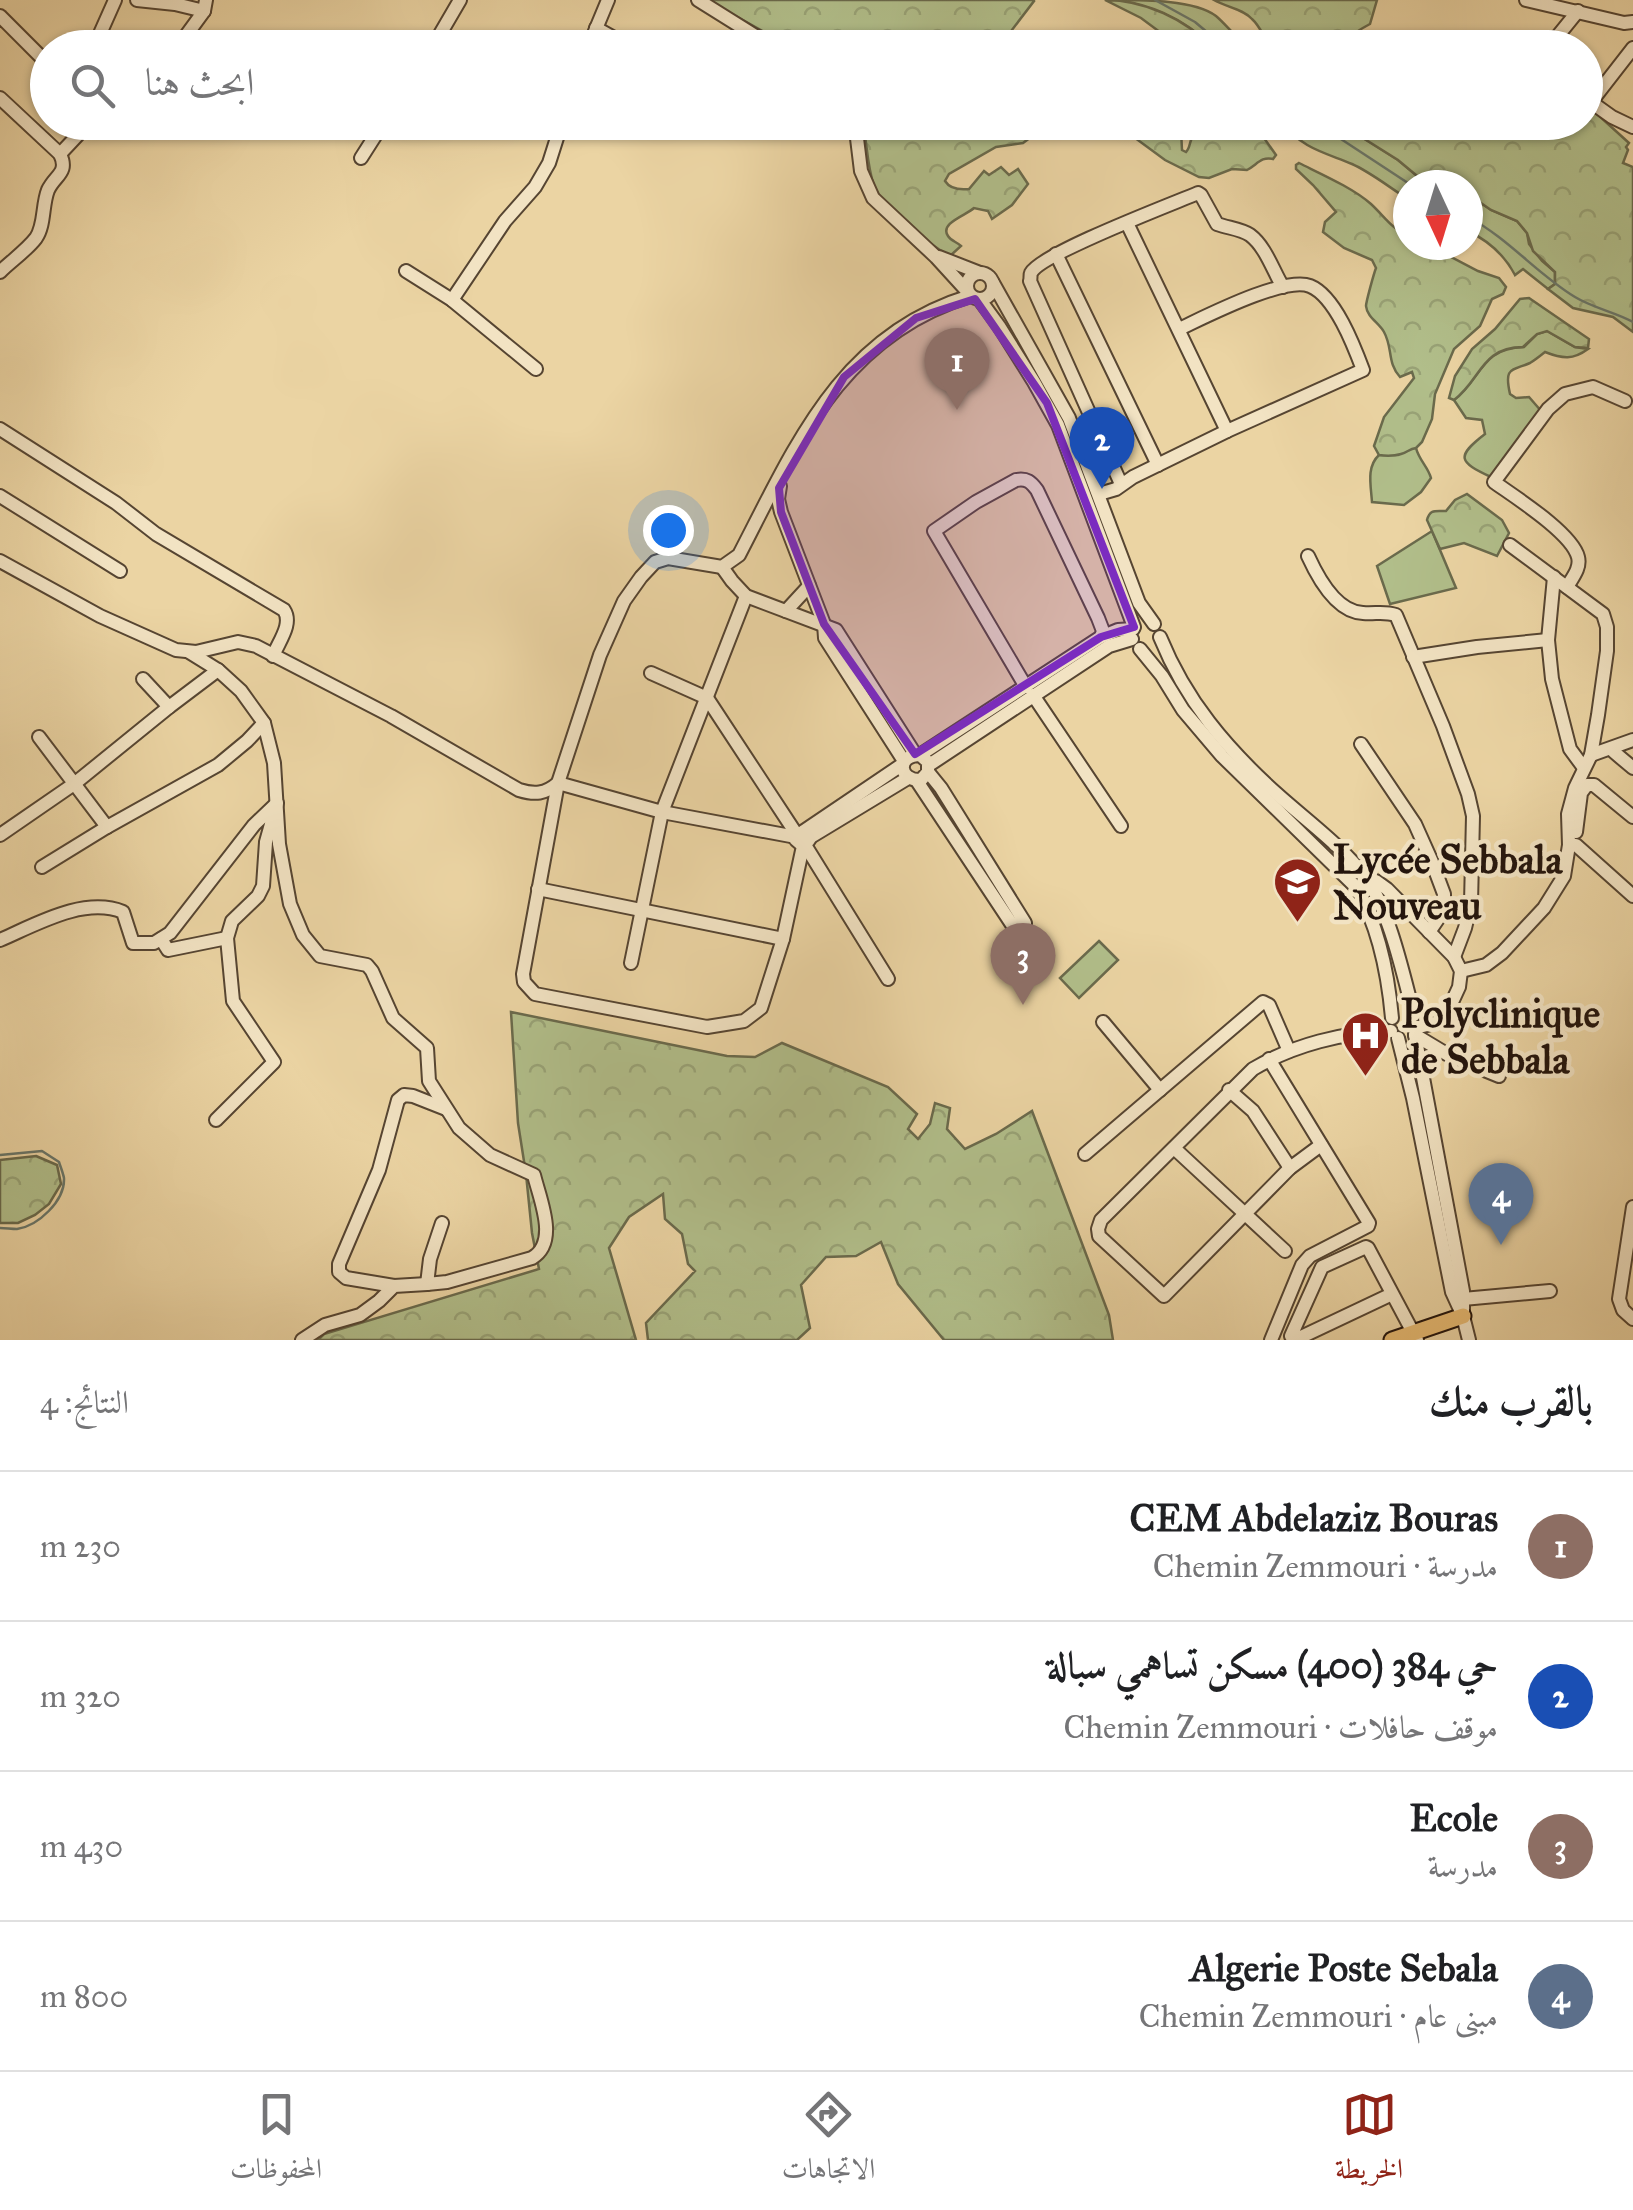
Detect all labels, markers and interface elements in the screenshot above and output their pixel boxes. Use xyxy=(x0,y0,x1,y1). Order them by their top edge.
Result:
search box xyxy=(30,30,1603,140)
icon: search xyxy=(65,58,120,113)
text: ابحث هنا xyxy=(145,59,255,105)
north arrow xyxy=(1393,170,1483,260)
pin: 1 xyxy=(924,328,990,410)
pin: 2 xyxy=(1070,406,1134,489)
your location xyxy=(643,505,694,556)
place label: Lycée Sebbala Nouveau xyxy=(1333,835,1564,930)
school or university icon: Lycée Sebbala Nouveau xyxy=(1272,856,1324,924)
pin: 3 xyxy=(990,922,1056,1005)
place label: Polyclinique de Sebbala xyxy=(1401,989,1600,1084)
hospital icon: Polyclinique de Sebbala xyxy=(1340,1010,1392,1078)
pin: 4 xyxy=(1468,1162,1534,1245)
text: بالقرب منك xyxy=(1429,1375,1593,1427)
text: النتائج: 4 xyxy=(40,1383,129,1422)
text: CEM Abdelaziz Bouras xyxy=(1130,1495,1498,1541)
text: 230 m xyxy=(40,1527,121,1566)
text: 1 xyxy=(1554,1527,1567,1566)
text: مدرسة · Chemin Zemmouri xyxy=(1153,1547,1498,1586)
text: حي 384 (400) مسكن تساهمي سبالة xyxy=(1047,1642,1498,1688)
text: 320 m xyxy=(40,1677,121,1716)
text: 2 xyxy=(1553,1677,1568,1716)
text: موقف حافلات · Chemin Zemmouri xyxy=(1063,1708,1498,1747)
text: Ecole xyxy=(1409,1795,1498,1841)
text: 430 m xyxy=(40,1827,123,1866)
text: 3 xyxy=(1554,1827,1567,1866)
text: مدرسة xyxy=(1427,1847,1498,1886)
text: Algerie Poste Sebala xyxy=(1190,1945,1498,1991)
text: 800 m xyxy=(40,1977,128,2016)
text: 4 xyxy=(1552,1977,1569,2016)
text: مبنى عام · Chemin Zemmouri xyxy=(1139,1997,1498,2036)
tab: المحفوظات xyxy=(230,2087,322,2196)
tab: الاتجاهات xyxy=(782,2087,875,2196)
tab: الخريطة xyxy=(1335,2087,1403,2196)

